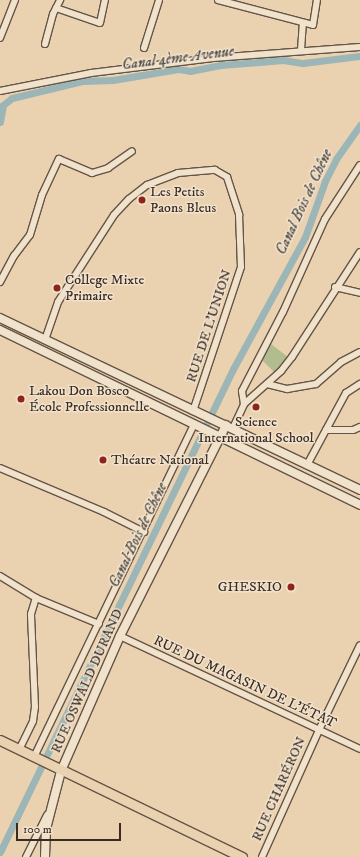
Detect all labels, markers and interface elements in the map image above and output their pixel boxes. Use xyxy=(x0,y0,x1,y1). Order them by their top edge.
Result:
water label: Canal 4ème Avenue xyxy=(121,42,235,74)
water label: Canal Bois de Chêne xyxy=(272,146,336,258)
place label: Les Petits Paons Bleus xyxy=(150,184,216,216)
marker: Les Petits Paons Bleus xyxy=(137,195,147,205)
street label: RUE DE L'UNION xyxy=(183,267,235,385)
place label: College Mixte Primaire xyxy=(65,272,144,304)
marker: College Mixte Primaire xyxy=(52,283,62,293)
place label: Lakou Don Bosco École Professionnelle xyxy=(29,383,149,416)
marker: Lakou Don Bosco École Professionnelle xyxy=(16,394,26,404)
marker: Science International School xyxy=(251,402,261,412)
place label: Science International School xyxy=(198,414,314,446)
place label: Théatre National xyxy=(111,452,209,468)
marker: Théatre National xyxy=(98,455,108,465)
water label: Canal Bois de Chêne xyxy=(105,480,171,590)
place label: GHESKIO xyxy=(218,579,282,595)
marker: GHESKIO xyxy=(285,581,297,593)
street label: RUE OSWALD DURAND xyxy=(48,606,126,756)
street label: RUE DU MAGASIN DE L'ÉTAT xyxy=(151,632,339,732)
street label: RUE CHARÉRON xyxy=(248,734,310,844)
scale bar xyxy=(18,815,123,841)
text: 100 m xyxy=(23,822,52,837)

